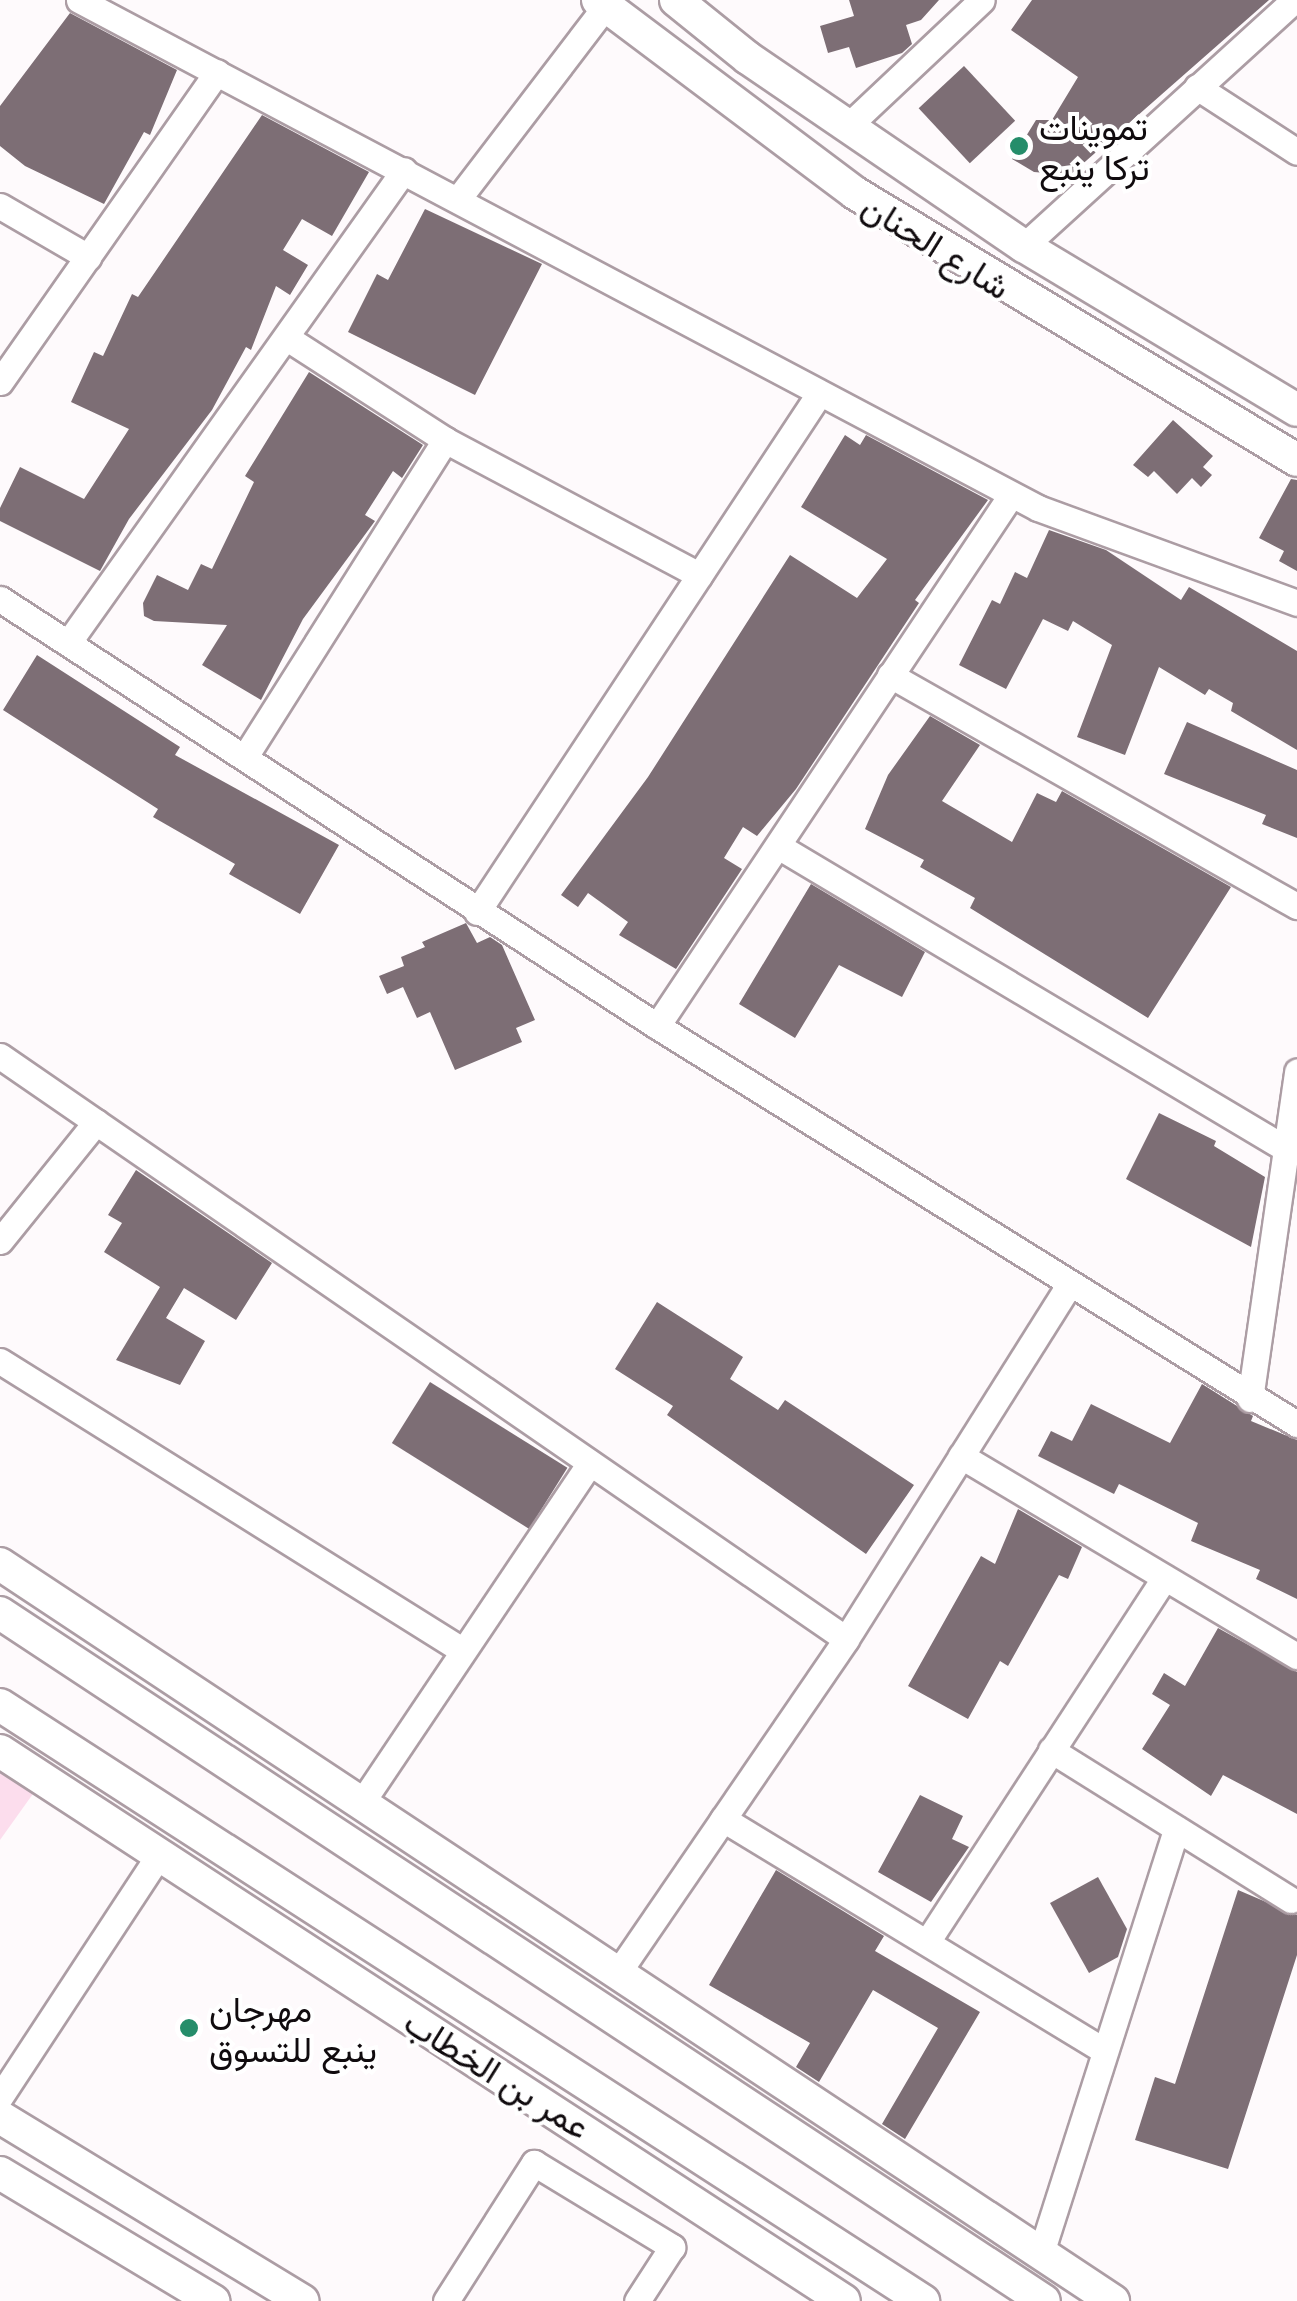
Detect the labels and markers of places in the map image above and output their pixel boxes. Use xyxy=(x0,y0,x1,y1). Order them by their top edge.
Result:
place label: تموينات تركا ينبع xyxy=(1039,105,1150,187)
marker: تموينات تركا ينبع xyxy=(1008,135,1030,157)
place label: مهرجان ينبع للتسوق xyxy=(209,1987,377,2069)
marker: مهرجان ينبع للتسوق xyxy=(178,2017,200,2039)

